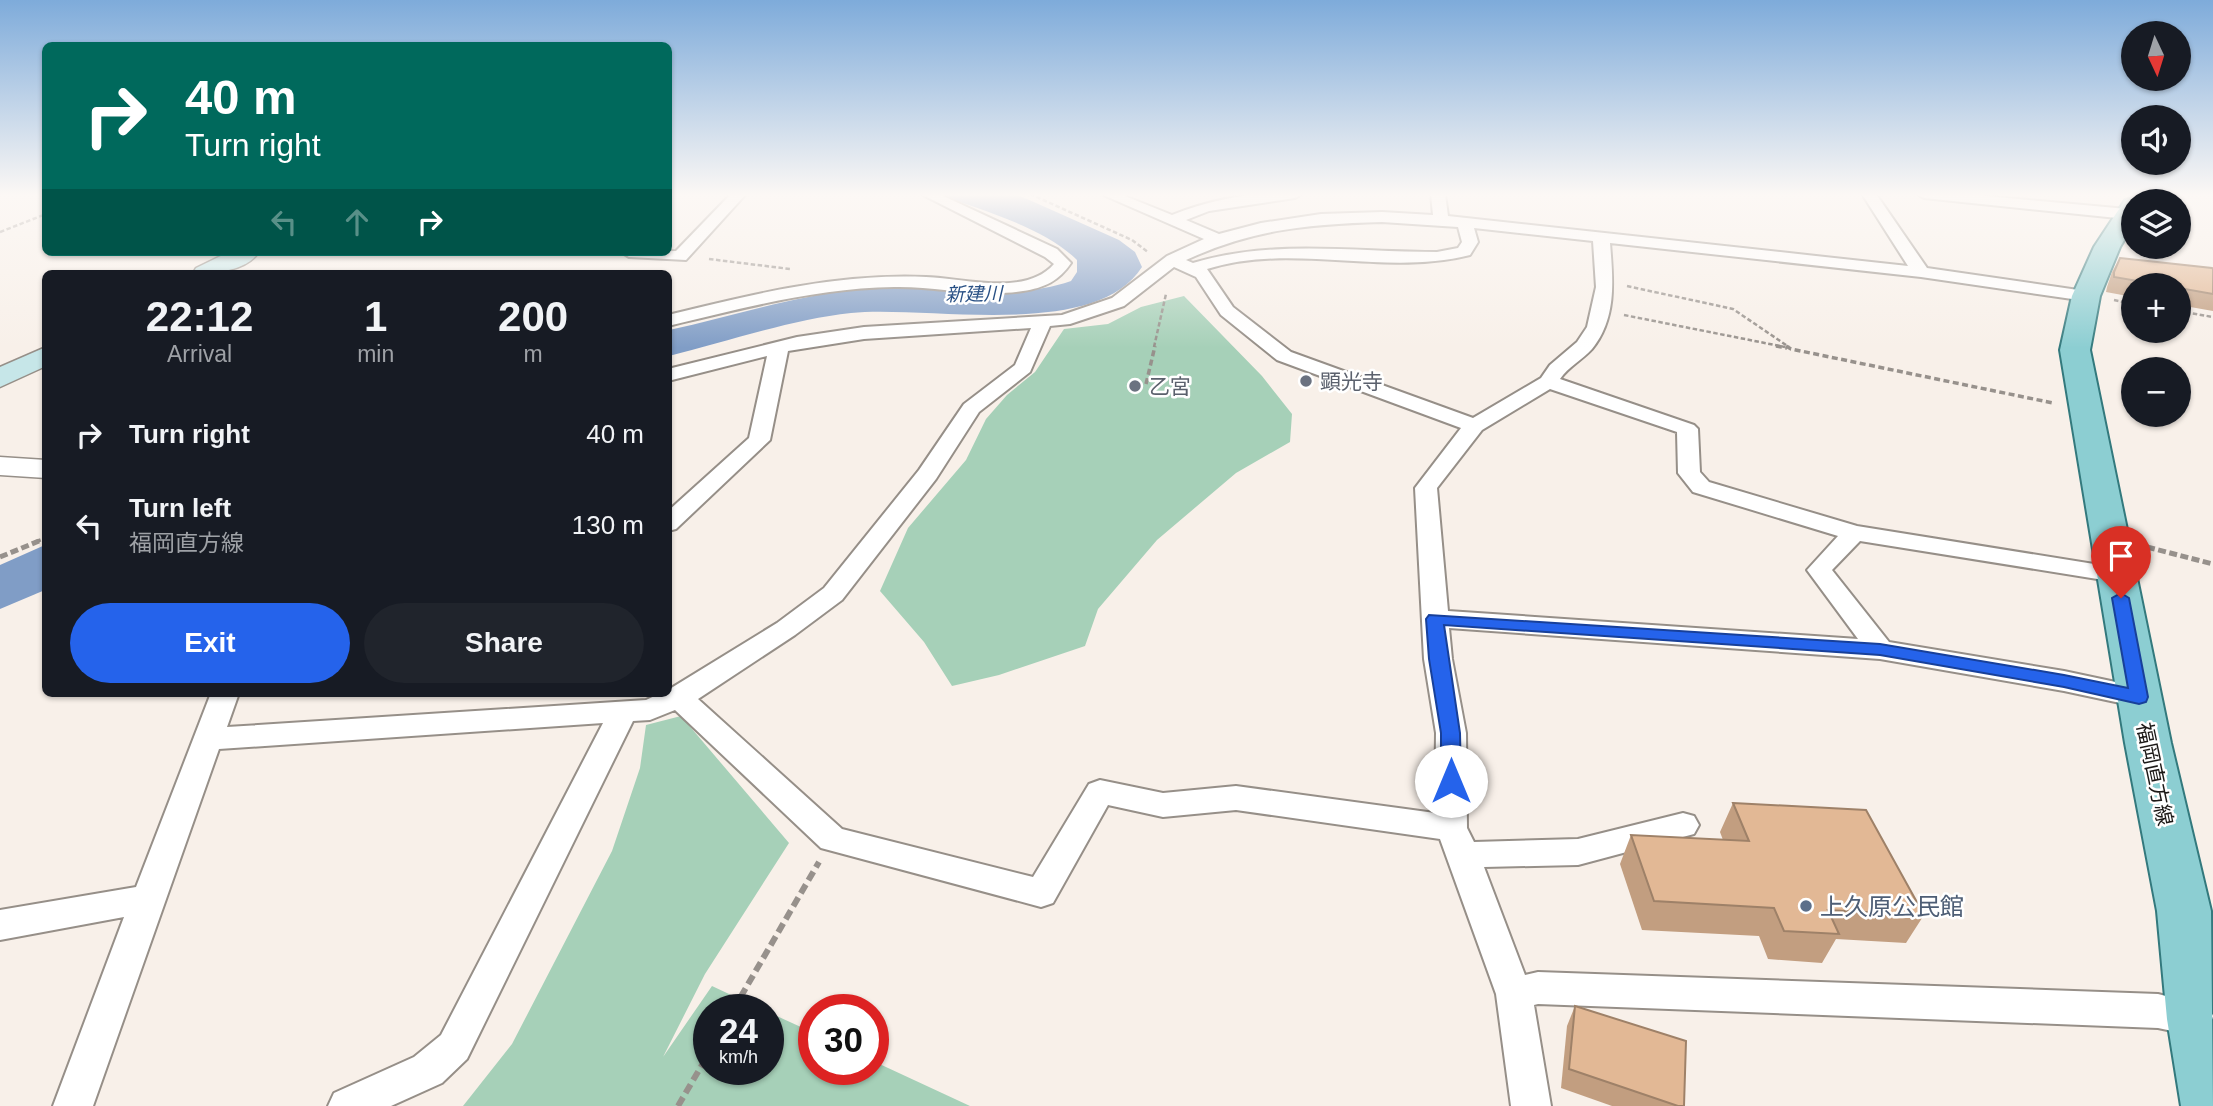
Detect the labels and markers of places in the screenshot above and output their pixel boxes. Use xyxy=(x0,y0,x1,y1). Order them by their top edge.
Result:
place label: 顕光寺 xyxy=(1320,370,1383,393)
marker: 顕光寺 xyxy=(1298,373,1314,389)
place label: 乙宮 xyxy=(1149,375,1191,398)
marker: 乙宮 xyxy=(1127,378,1143,394)
pin xyxy=(2091,526,2151,598)
place label: 上久原公民館 xyxy=(1820,893,1964,920)
marker: 上久原公民館 xyxy=(1798,898,1814,914)

